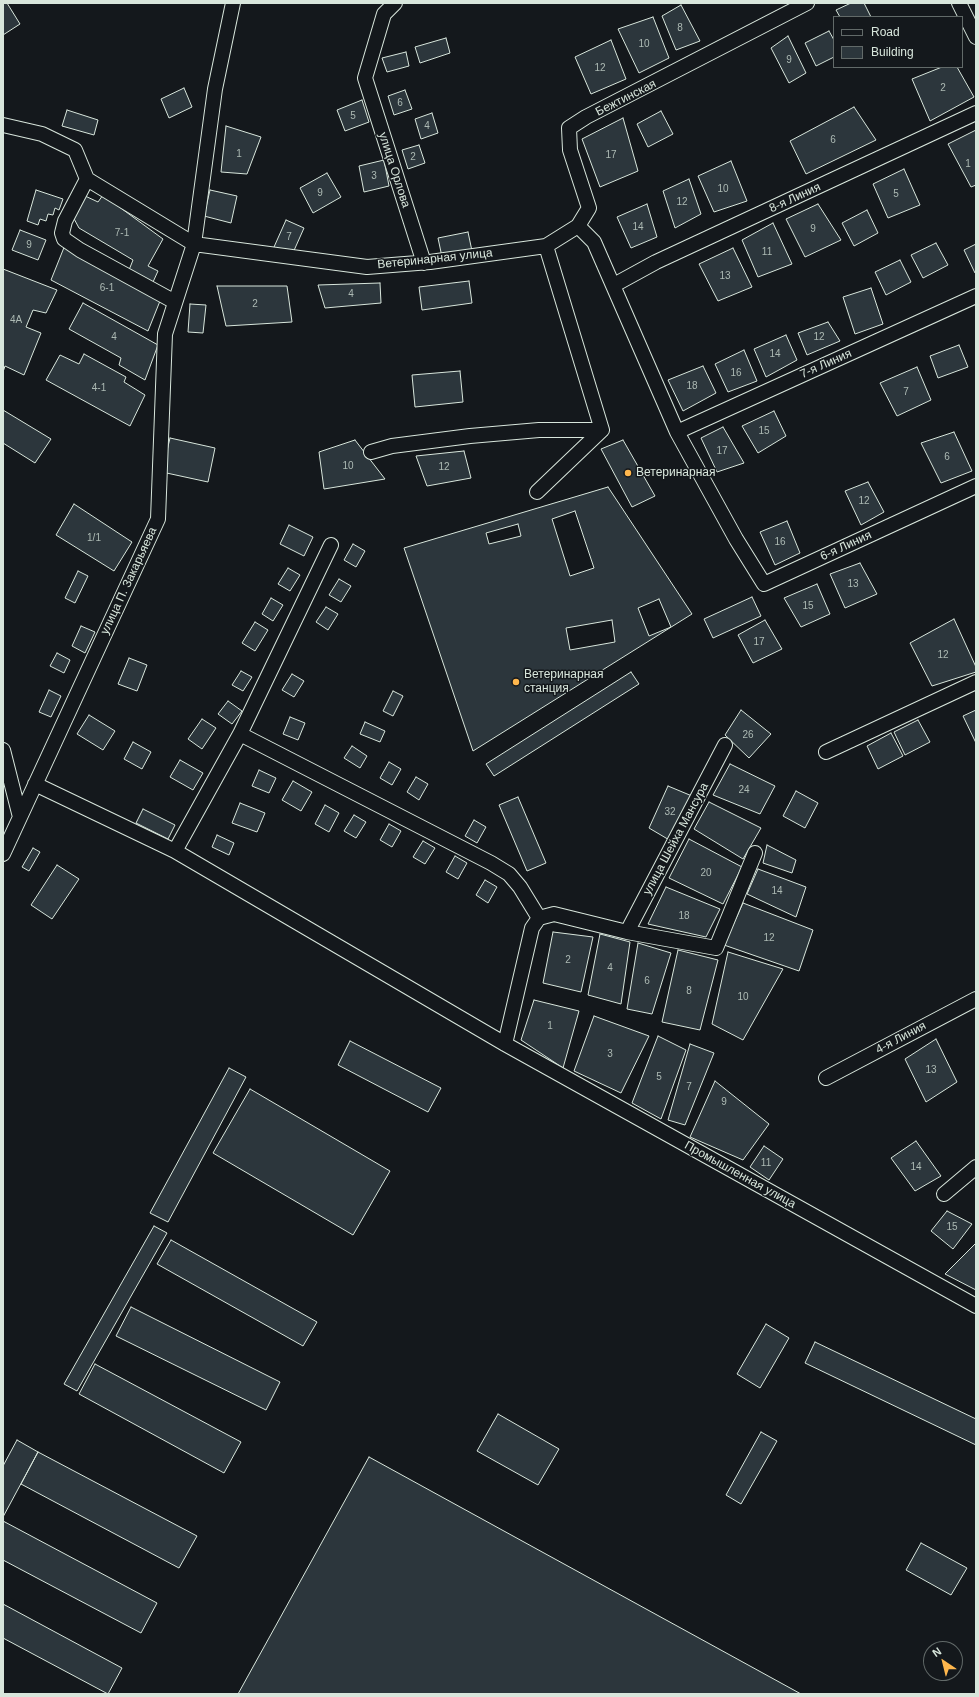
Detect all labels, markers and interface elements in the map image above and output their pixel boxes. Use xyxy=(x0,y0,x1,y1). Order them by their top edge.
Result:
legend xyxy=(833,16,963,68)
house number: 8 xyxy=(677,22,683,34)
text: Road xyxy=(871,25,900,39)
house number: 10 xyxy=(638,38,650,50)
text: Building xyxy=(871,45,914,59)
house number: 9 xyxy=(786,54,792,66)
house number: 12 xyxy=(594,62,606,74)
street label: Бежтинская xyxy=(593,77,659,119)
house number: 2 xyxy=(940,82,946,94)
house number: 6 xyxy=(397,97,403,109)
house number: 5 xyxy=(350,110,356,122)
house number: 4 xyxy=(424,120,430,132)
street label: улица Орлова xyxy=(375,130,413,210)
house number: 6 xyxy=(830,134,836,146)
house number: 1 xyxy=(236,148,242,160)
house number: 17 xyxy=(605,149,617,161)
house number: 2 xyxy=(410,151,416,163)
house number: 1 xyxy=(965,158,971,170)
house number: 3 xyxy=(371,170,377,182)
street label: 8-я Линия xyxy=(767,180,823,216)
house number: 10 xyxy=(717,183,729,195)
house number: 9 xyxy=(317,187,323,199)
house number: 5 xyxy=(893,188,899,200)
house number: 12 xyxy=(676,196,688,208)
house number: 14 xyxy=(632,221,644,233)
house number: 9 xyxy=(810,223,816,235)
house number: 7-1 xyxy=(115,227,129,239)
house number: 7 xyxy=(286,231,292,243)
house number: 9 xyxy=(26,239,32,251)
street label: Ветеринарная улица xyxy=(377,246,493,272)
house number: 11 xyxy=(762,246,772,258)
house number: 13 xyxy=(719,270,731,282)
house number: 6-1 xyxy=(100,282,114,294)
house number: 4 xyxy=(348,288,354,300)
house number: 2 xyxy=(252,298,258,310)
house number: 4А xyxy=(10,314,22,326)
house number: 4 xyxy=(111,331,117,343)
house number: 12 xyxy=(813,331,825,343)
street label: 7-я Линия xyxy=(798,346,854,382)
house number: 14 xyxy=(769,348,781,360)
house number: 16 xyxy=(730,367,742,379)
house number: 18 xyxy=(686,380,698,392)
house number: 4-1 xyxy=(92,382,106,394)
house number: 7 xyxy=(903,386,909,398)
house number: 15 xyxy=(758,425,770,437)
house number: 17 xyxy=(716,445,728,457)
house number: 6 xyxy=(944,451,950,463)
house number: 10 xyxy=(342,460,354,472)
house number: 12 xyxy=(438,461,450,473)
place label: Ветеринарная xyxy=(636,466,715,480)
marker: Ветеринарная xyxy=(623,468,633,478)
house number: 12 xyxy=(858,495,870,507)
street label: улица П. Закарьяева xyxy=(98,525,160,637)
street label: 6-я Линия xyxy=(818,528,874,564)
house number: 1/1 xyxy=(87,532,101,544)
house number: 16 xyxy=(774,536,786,548)
house number: 13 xyxy=(847,578,859,590)
house number: 15 xyxy=(802,600,814,612)
house number: 17 xyxy=(753,636,765,648)
house number: 12 xyxy=(937,649,949,661)
place label: Ветеринарная станция xyxy=(524,668,603,696)
marker: Ветеринарная станция xyxy=(511,677,521,687)
house number: 26 xyxy=(742,729,754,741)
street label: улица Шейха Мансура xyxy=(640,780,712,898)
house number: 24 xyxy=(738,784,750,796)
house number: 32 xyxy=(664,806,676,818)
house number: 20 xyxy=(700,867,712,879)
house number: 14 xyxy=(771,885,783,897)
house number: 18 xyxy=(678,910,690,922)
house number: 12 xyxy=(763,932,775,944)
house number: 2 xyxy=(565,954,571,966)
house number: 4 xyxy=(607,962,613,974)
house number: 6 xyxy=(644,975,650,987)
house number: 8 xyxy=(686,985,692,997)
house number: 10 xyxy=(737,991,749,1003)
street label: 4-я Линия xyxy=(873,1019,929,1057)
house number: 1 xyxy=(547,1020,553,1032)
house number: 3 xyxy=(607,1048,613,1060)
house number: 13 xyxy=(925,1064,937,1076)
house number: 5 xyxy=(656,1071,662,1083)
house number: 7 xyxy=(686,1081,692,1093)
house number: 9 xyxy=(721,1096,727,1108)
street label: Промышленная улица xyxy=(682,1138,798,1212)
house number: 11 xyxy=(761,1157,771,1169)
house number: 14 xyxy=(910,1161,922,1173)
house number: 15 xyxy=(946,1221,958,1233)
north arrow xyxy=(923,1641,963,1681)
text: N xyxy=(930,1645,943,1659)

